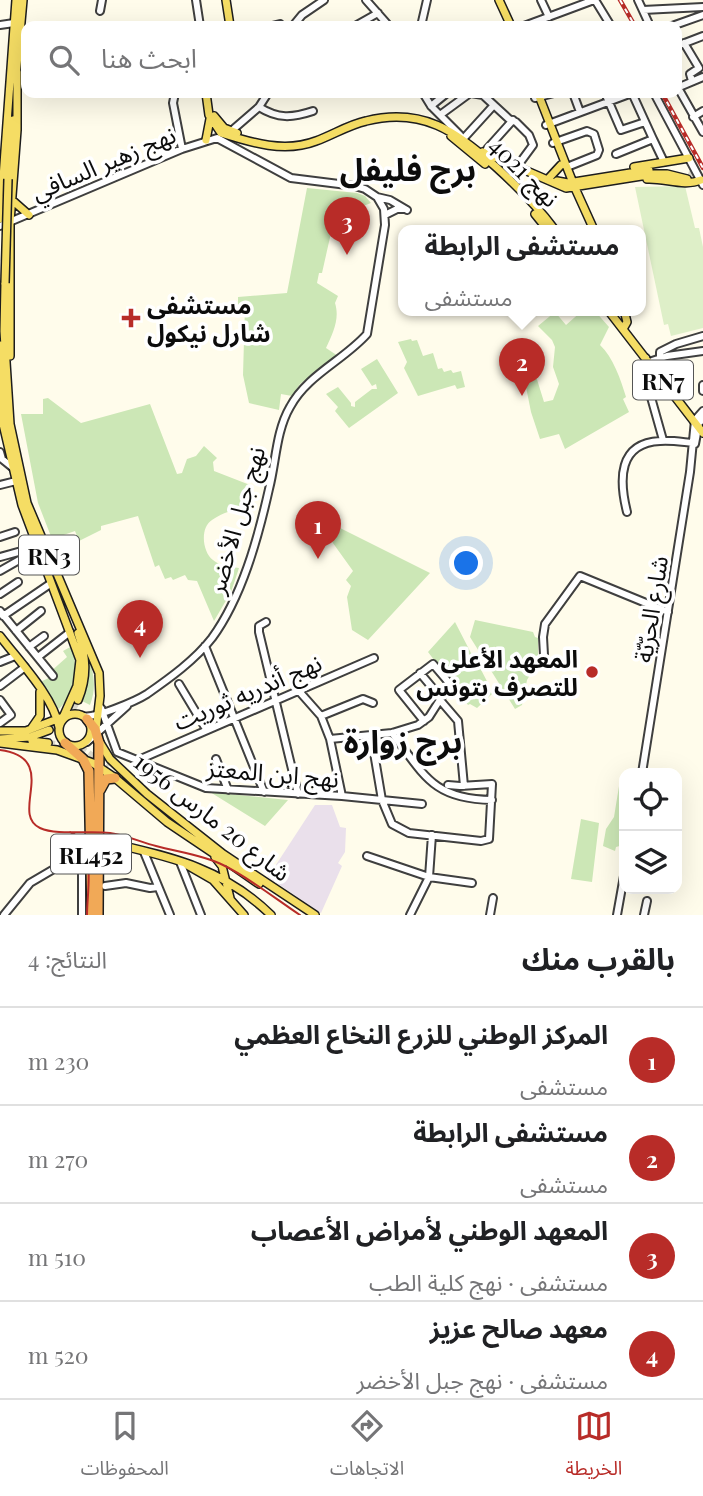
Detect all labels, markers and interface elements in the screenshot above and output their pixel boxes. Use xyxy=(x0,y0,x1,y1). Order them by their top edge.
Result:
search box xyxy=(21,21,682,98)
text: ابحث هنا xyxy=(101,40,197,75)
icon: search xyxy=(45,41,83,79)
street label: نهج زهير السافي xyxy=(26,117,182,211)
street label: نهج 4021 xyxy=(481,129,567,215)
district label: برج فليفل xyxy=(340,146,476,194)
pin: 3 xyxy=(324,197,370,255)
popup xyxy=(398,225,646,316)
text: مستشفى الرابطة xyxy=(425,227,619,262)
text: مستشفى xyxy=(425,281,513,312)
place label: مستشفى شارل نيكول xyxy=(147,288,271,348)
marker: مستشفى شارل نيكول xyxy=(121,308,141,328)
pin: 2 xyxy=(499,338,545,396)
road number: RN7 xyxy=(633,360,693,400)
street label: نهج جبل الأخضر xyxy=(198,442,274,599)
pin: 1 xyxy=(295,501,341,559)
road number: RN3 xyxy=(19,536,79,575)
your location xyxy=(449,546,483,580)
street label: شارع الحرّيّة xyxy=(626,553,677,665)
pin: 4 xyxy=(117,600,163,658)
place label: المعهد الأعلى للتصرف بتونس xyxy=(416,642,578,702)
street label: نهج أندريه ثوريت xyxy=(168,645,327,739)
marker: المعهد الأعلى للتصرف بتونس xyxy=(584,664,600,680)
district label: برج زوارة xyxy=(344,718,462,766)
street label: شارع 20 مارس 1956 xyxy=(126,745,298,890)
street label: نهج ابن المعتز xyxy=(204,750,340,797)
map controls xyxy=(619,768,682,894)
button: locate xyxy=(619,768,682,831)
button: layers xyxy=(619,831,682,894)
road number: RL452 xyxy=(51,834,131,874)
text: بالقرب منك xyxy=(522,938,675,978)
text: النتائج: 4 xyxy=(28,943,107,974)
text: المركز الوطني للزرع النخاع العظمي xyxy=(234,1016,608,1051)
text: 230 m xyxy=(28,1045,89,1076)
text: 1 xyxy=(648,1045,656,1076)
text: مستشفى xyxy=(520,1070,608,1101)
text: مستشفى الرابطة xyxy=(413,1114,608,1149)
text: 270 m xyxy=(28,1143,88,1174)
text: 2 xyxy=(646,1143,658,1174)
text: مستشفى xyxy=(520,1168,608,1199)
text: المعهد الوطني لأمراض الأعصاب xyxy=(251,1212,608,1247)
text: 510 m xyxy=(28,1241,86,1272)
text: 3 xyxy=(646,1241,658,1272)
text: مستشفى · نهج كلية الطب xyxy=(369,1266,608,1297)
text: معهد صالح عزيز xyxy=(430,1310,608,1345)
text: 520 m xyxy=(28,1339,89,1370)
text: 4 xyxy=(646,1339,658,1370)
text: مستشفى · نهج جبل الأخضر xyxy=(357,1364,608,1395)
tab: المحفوظات xyxy=(81,1407,169,1489)
tab: الاتجاهات xyxy=(330,1407,404,1489)
tab: الخريطة xyxy=(565,1407,622,1489)

